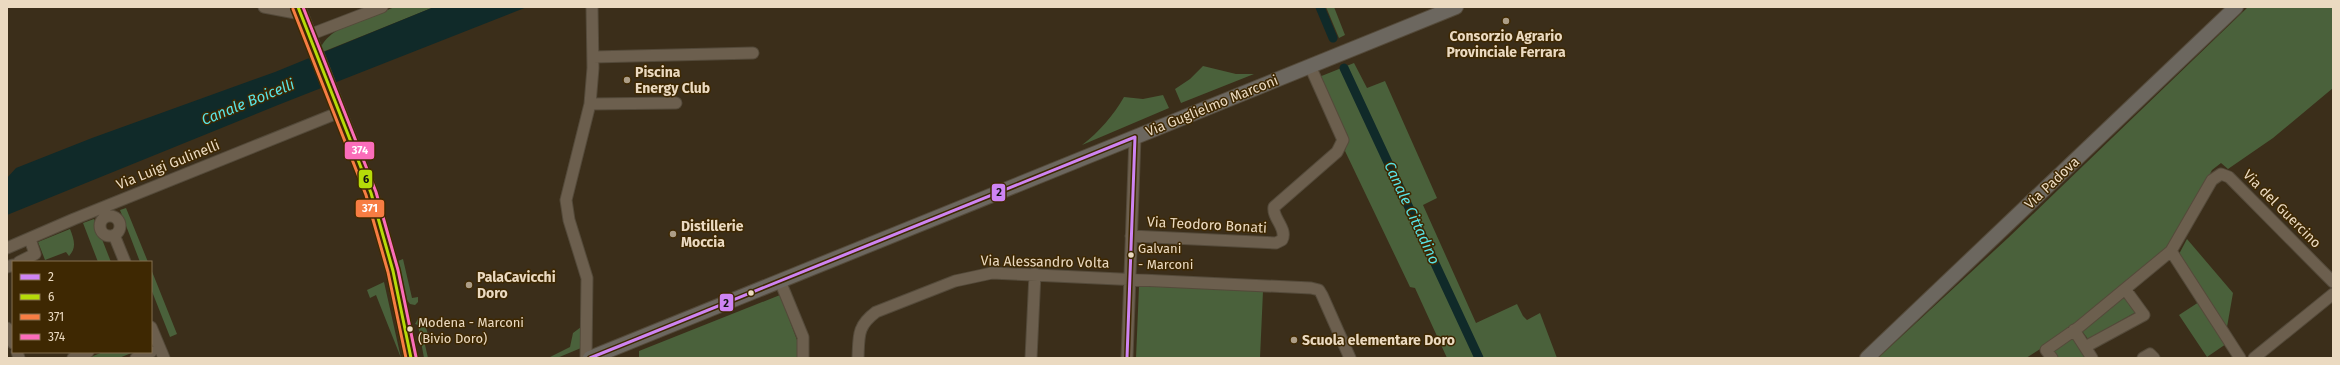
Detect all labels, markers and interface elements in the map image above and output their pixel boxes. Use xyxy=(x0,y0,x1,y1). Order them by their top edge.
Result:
marker: Consorzio Agrario Provinciale Ferrara xyxy=(1501,16,1511,26)
place label: Consorzio Agrario Provinciale Ferrara xyxy=(1446,28,1566,61)
place label: Piscina Energy Club xyxy=(635,64,710,97)
street label: Via Guglielmo Marconi xyxy=(1143,72,1281,140)
water label: Canale Boicelli xyxy=(199,75,297,129)
marker: Piscina Energy Club xyxy=(622,75,632,85)
street label: Via Luigi Gulinelli xyxy=(114,137,222,193)
line badge: 374 xyxy=(344,141,375,160)
text: 374 xyxy=(351,144,368,157)
street label: Via Padova xyxy=(2021,153,2083,213)
water label: Canale Cittadino xyxy=(1380,159,1444,267)
street label: Via del Guercino xyxy=(2239,166,2325,252)
line badge: 6 xyxy=(358,169,373,189)
text: 6 xyxy=(363,173,369,186)
line badge: 2 xyxy=(991,183,1006,202)
text: 2 xyxy=(996,186,1002,199)
line badge: 371 xyxy=(355,199,385,218)
text: 371 xyxy=(361,202,378,215)
street label: Via Teodoro Bonati xyxy=(1147,213,1267,237)
place label: Distillerie Moccia xyxy=(681,218,744,251)
marker: Distillerie Moccia xyxy=(668,229,678,239)
place label: Galvani - Marconi xyxy=(1138,241,1193,272)
marker: Galvani - Marconi xyxy=(1126,250,1136,260)
street label: Via Alessandro Volta xyxy=(980,252,1110,272)
legend xyxy=(12,261,152,353)
place label: PalaCavicchi Doro xyxy=(477,269,556,302)
text: 2 xyxy=(48,270,54,284)
marker: PalaCavicchi Doro xyxy=(464,280,474,290)
unlabelled marker xyxy=(746,288,756,298)
text: 6 xyxy=(48,290,54,304)
line badge: 2 xyxy=(719,293,734,312)
text: 2 xyxy=(723,297,729,310)
text: 371 xyxy=(48,310,64,324)
place label: Modena - Marconi (Bivio Doro) xyxy=(418,315,524,346)
marker: Modena - Marconi (Bivio Doro) xyxy=(405,324,415,334)
text: 374 xyxy=(48,330,66,344)
place label: Scuola elementare Doro xyxy=(1302,332,1455,349)
marker: Scuola elementare Doro xyxy=(1289,335,1299,345)

